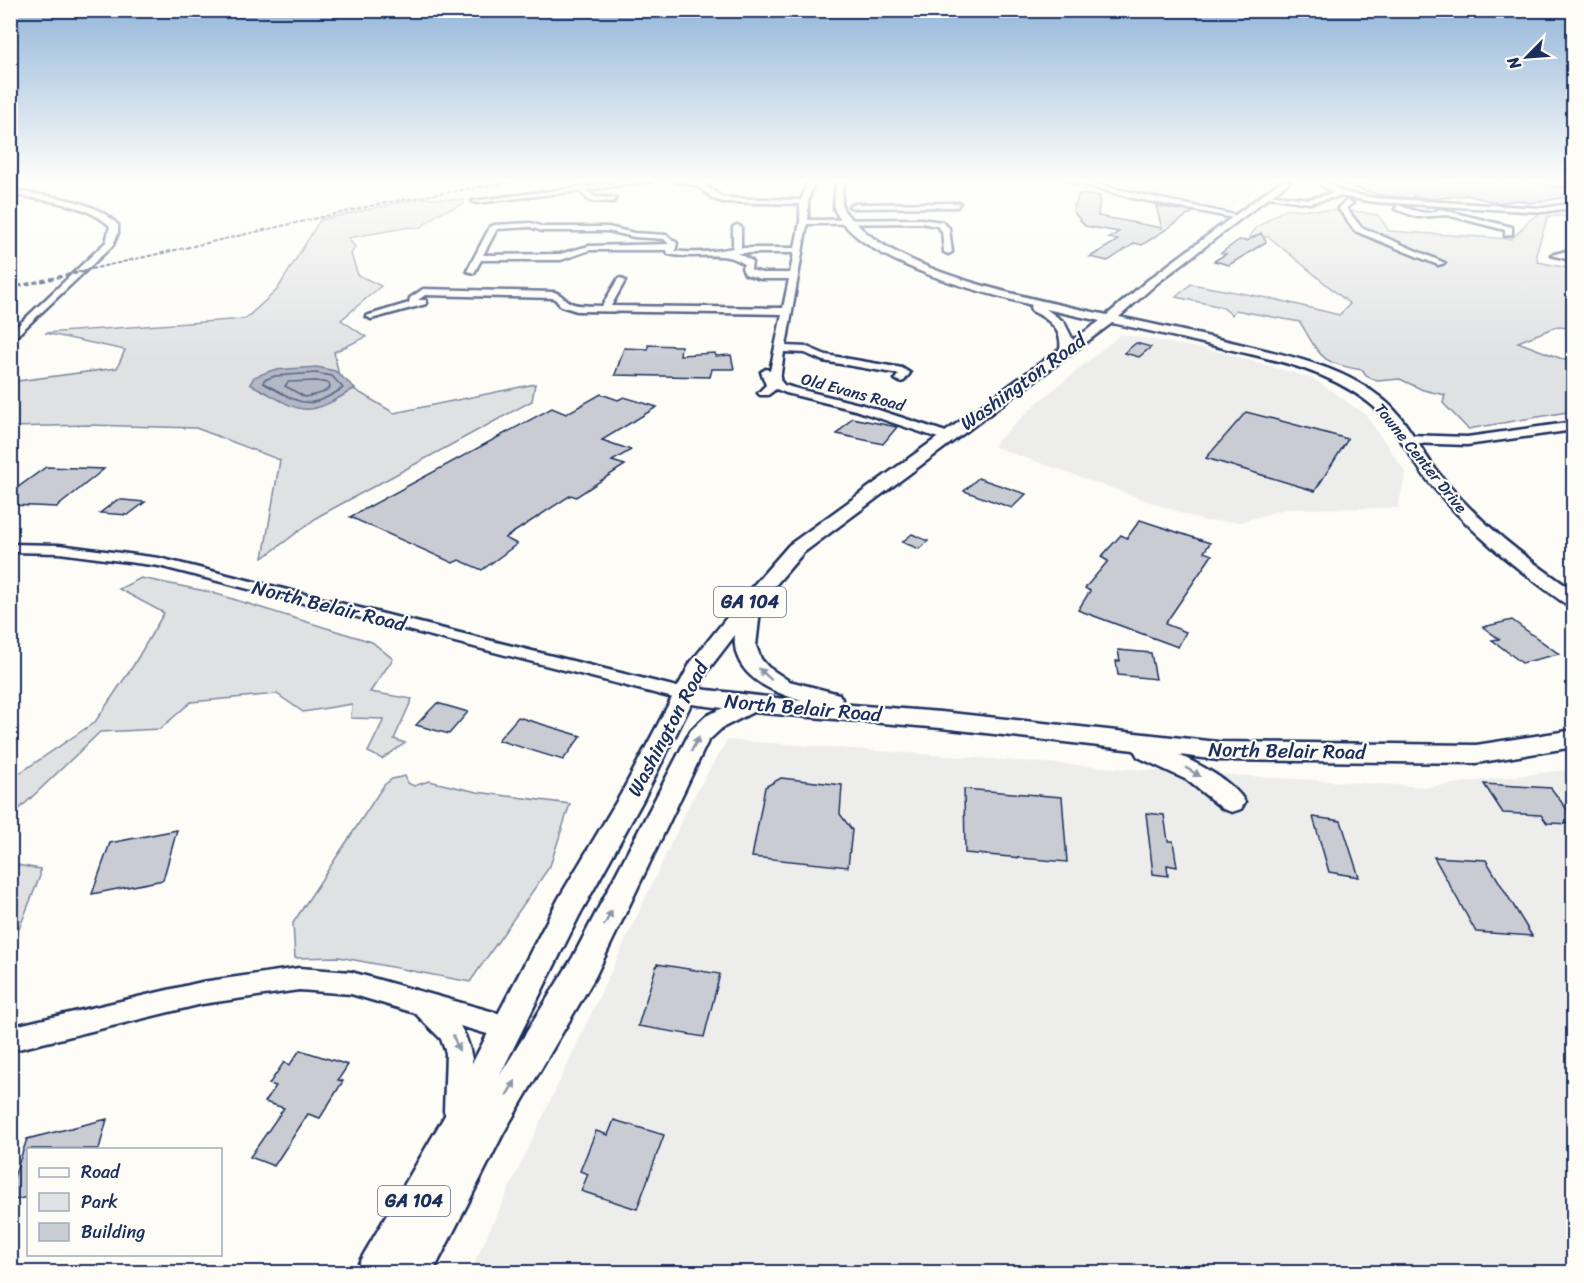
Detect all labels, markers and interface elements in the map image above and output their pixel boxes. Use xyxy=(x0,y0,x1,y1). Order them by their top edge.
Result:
north arrow xyxy=(1497,27,1557,87)
text: N xyxy=(1498,51,1530,75)
street label: Washington Road xyxy=(952,323,1095,440)
street label: Old Evans Road xyxy=(798,364,910,420)
street label: Towne Center Drive xyxy=(1367,396,1475,520)
street label: North Belair Road xyxy=(248,570,411,642)
road number: GA 104 xyxy=(714,587,786,617)
street label: Washington Road xyxy=(618,654,719,803)
one-way arrow xyxy=(757,667,772,681)
street label: North Belair Road xyxy=(723,684,884,732)
street label: North Belair Road xyxy=(1208,732,1367,770)
one-way arrow xyxy=(690,735,700,753)
one-way arrow xyxy=(1185,767,1202,777)
one-way arrow xyxy=(603,910,613,927)
one-way arrow xyxy=(452,1034,461,1052)
one-way arrow xyxy=(506,1079,516,1096)
legend xyxy=(27,1148,222,1256)
text: Road xyxy=(81,1156,121,1188)
text: Park xyxy=(81,1186,118,1218)
road number: GA 104 xyxy=(378,1186,450,1216)
text: Building xyxy=(81,1216,145,1248)

